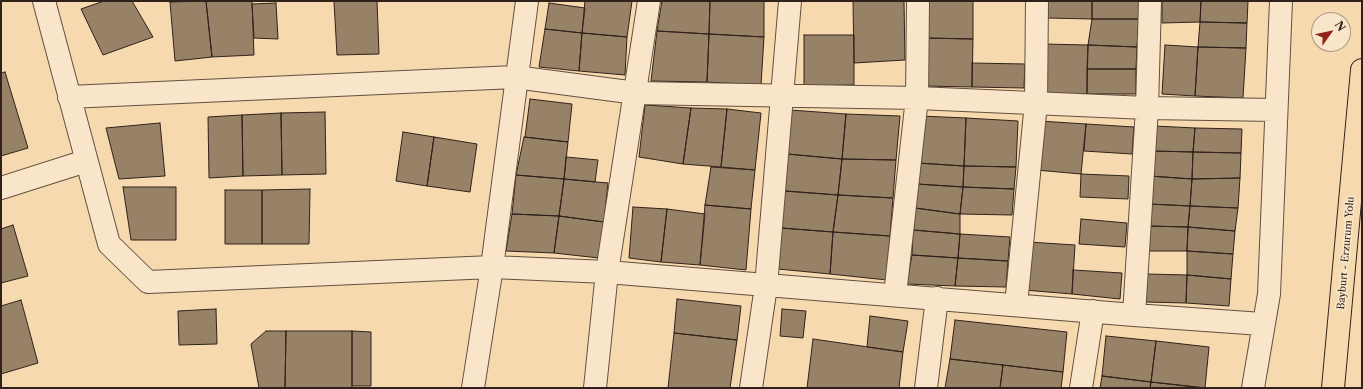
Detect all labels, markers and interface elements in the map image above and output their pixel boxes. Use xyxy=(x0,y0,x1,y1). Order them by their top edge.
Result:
north arrow xyxy=(1311,12,1351,52)
text: N xyxy=(1332,18,1349,34)
street label: Bayburt - Erzurum Yolu xyxy=(1335,196,1357,310)

